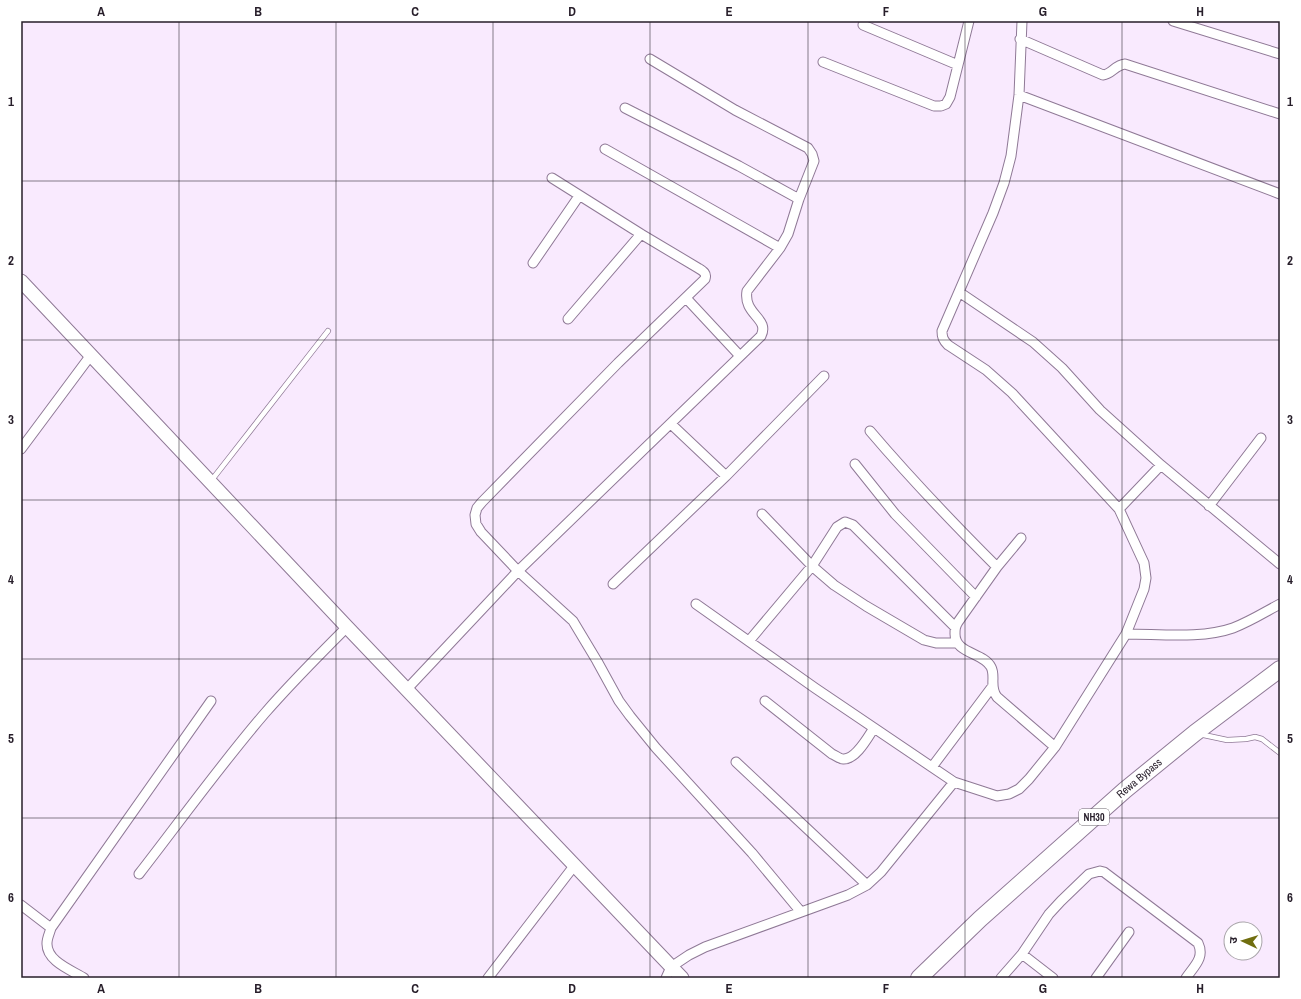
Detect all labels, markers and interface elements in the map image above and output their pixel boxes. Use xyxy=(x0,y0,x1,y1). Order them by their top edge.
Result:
text: A xyxy=(97,3,105,20)
text: B xyxy=(254,3,262,20)
text: C xyxy=(411,3,419,20)
text: D xyxy=(568,3,576,20)
text: E xyxy=(725,3,733,20)
text: F xyxy=(883,3,890,20)
text: G xyxy=(1039,3,1047,20)
text: H xyxy=(1196,3,1204,20)
text: 1 xyxy=(8,93,14,110)
text: 1 xyxy=(1287,93,1293,110)
text: 2 xyxy=(8,252,14,269)
text: 2 xyxy=(1287,252,1293,269)
text: 3 xyxy=(8,411,14,428)
text: 3 xyxy=(1287,411,1293,428)
text: 4 xyxy=(8,571,14,588)
text: 4 xyxy=(1287,571,1293,588)
text: 5 xyxy=(8,730,14,747)
text: 5 xyxy=(1287,730,1293,747)
street label: Rewa Bypass xyxy=(1113,755,1165,801)
road number: NH30 xyxy=(1079,809,1109,825)
text: 6 xyxy=(8,889,14,906)
text: 6 xyxy=(1287,889,1293,906)
north arrow xyxy=(1223,921,1263,961)
text: उ xyxy=(1226,936,1240,944)
text: A xyxy=(97,980,105,997)
text: B xyxy=(254,980,262,997)
text: C xyxy=(411,980,419,997)
text: D xyxy=(568,980,576,997)
text: E xyxy=(725,980,733,997)
text: F xyxy=(883,980,890,997)
text: G xyxy=(1039,980,1047,997)
text: H xyxy=(1196,980,1204,997)

